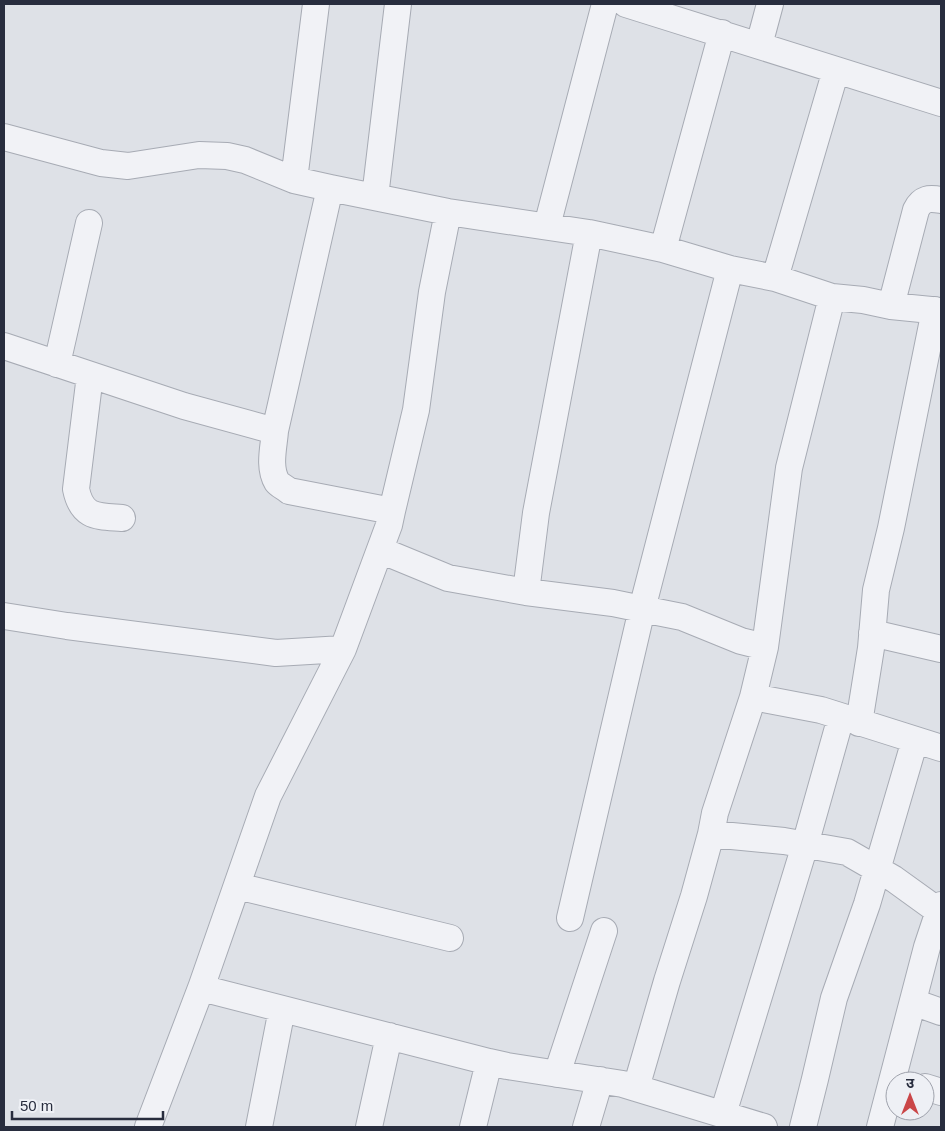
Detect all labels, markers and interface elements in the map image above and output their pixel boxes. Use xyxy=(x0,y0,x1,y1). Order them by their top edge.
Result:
north arrow xyxy=(885,1071,935,1121)
text: उ xyxy=(906,1075,915,1091)
scale bar xyxy=(12,1088,164,1120)
text: 50 m xyxy=(20,1097,53,1114)

